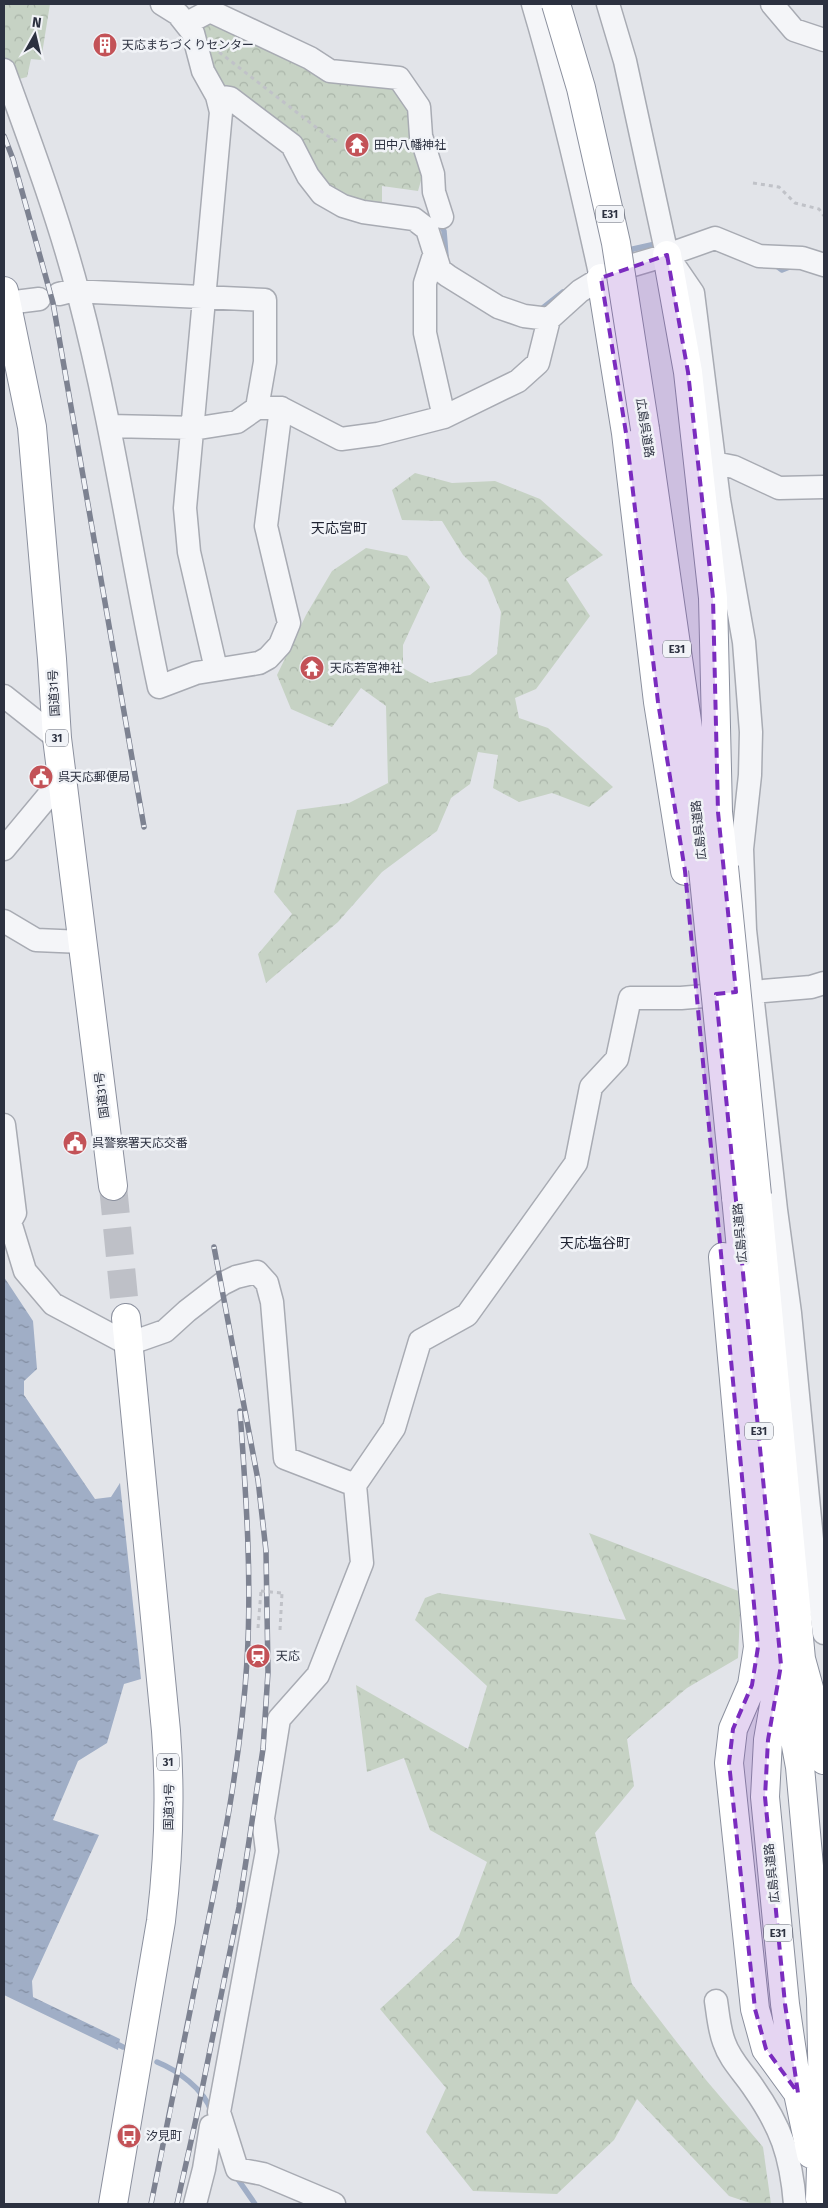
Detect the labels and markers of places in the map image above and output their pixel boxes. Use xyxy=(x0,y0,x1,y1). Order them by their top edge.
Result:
building icon: 天応まちづくりセンター xyxy=(92,32,118,58)
place label: 天応まちづくりセンター xyxy=(122,38,254,52)
temple icon: 田中八幡神社 xyxy=(344,132,370,158)
place label: 田中八幡神社 xyxy=(374,138,446,152)
temple icon: 天応若宮神社 xyxy=(299,655,325,681)
place label: 天応若宮神社 xyxy=(330,661,402,675)
public building icon: 呉天応郵便局 xyxy=(28,764,54,790)
place label: 呉天応郵便局 xyxy=(58,770,130,784)
public building icon: 呉警察署天応交番 xyxy=(62,1130,88,1156)
place label: 呉警察署天応交番 xyxy=(92,1136,188,1150)
station icon: 天応 xyxy=(245,1643,271,1669)
place label: 天応 xyxy=(276,1649,300,1663)
bus stop icon: 汐見町 xyxy=(116,2123,142,2149)
place label: 汐見町 xyxy=(146,2129,182,2143)

